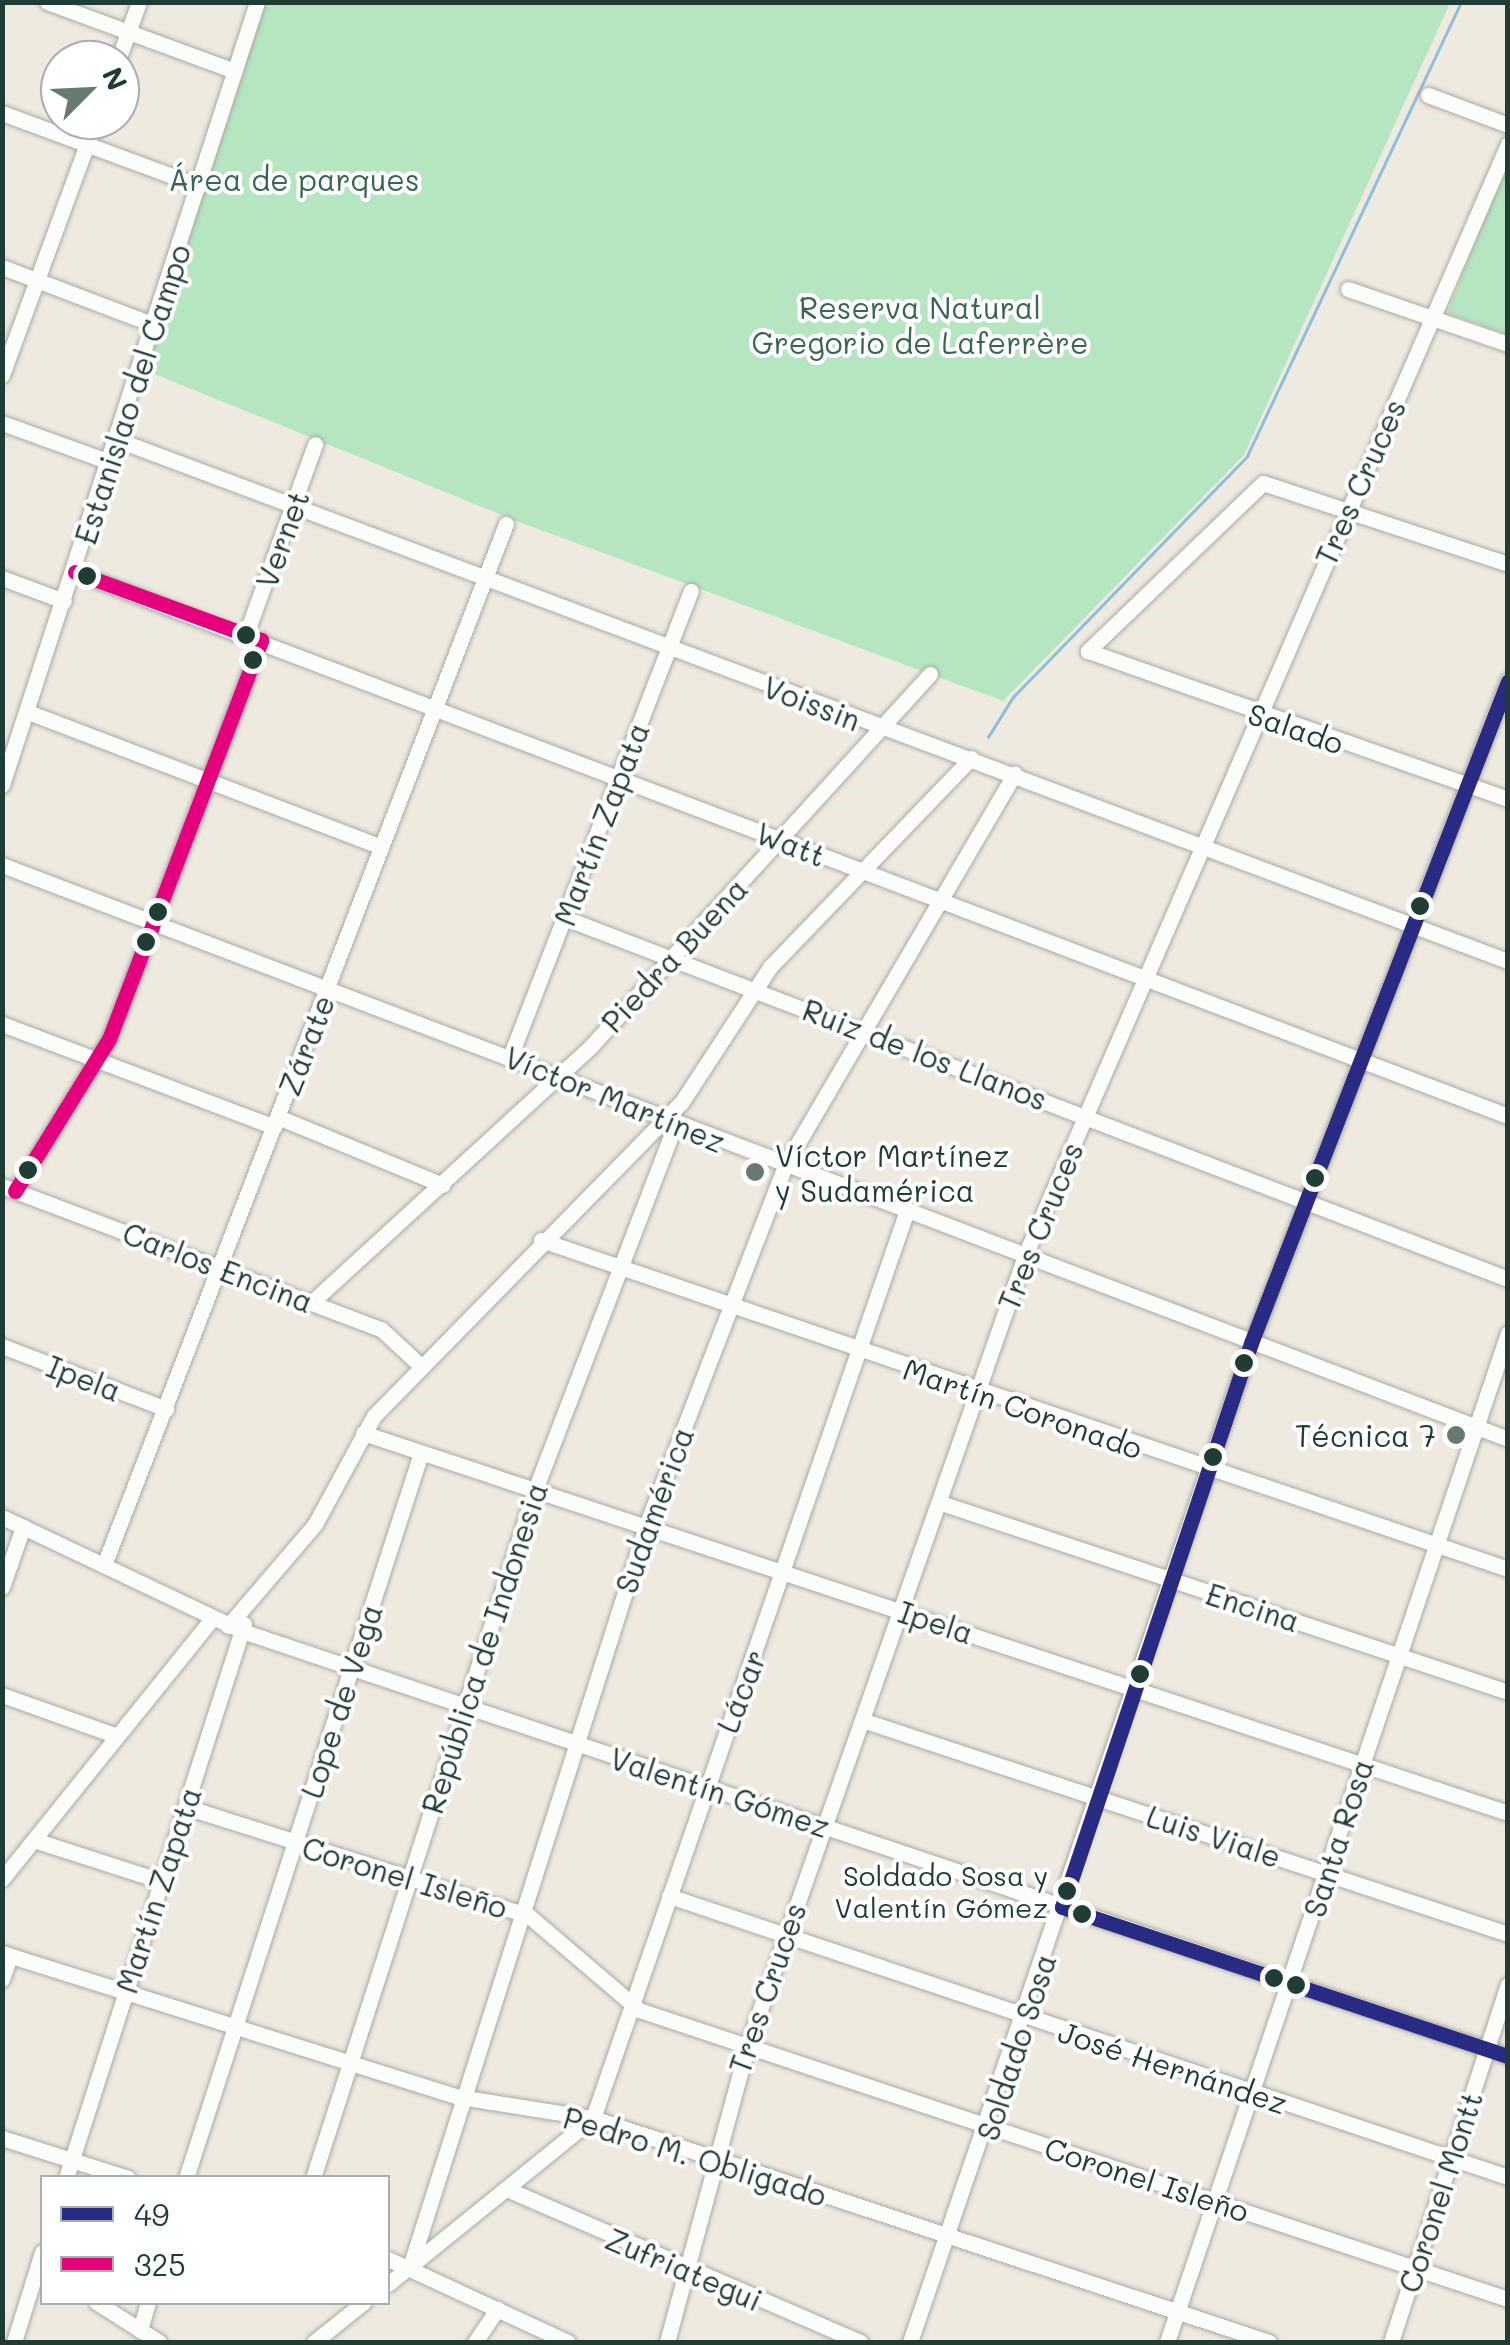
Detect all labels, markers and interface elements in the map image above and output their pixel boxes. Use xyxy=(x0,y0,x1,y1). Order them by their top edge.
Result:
north arrow xyxy=(40,40,140,140)
text: N xyxy=(95,62,136,96)
park label: Área de parques xyxy=(169,161,419,197)
street label: Estanislao del Campo xyxy=(67,240,197,548)
park label: Reserva Natural Gregorio de Laferrère xyxy=(752,289,1088,360)
street label: Tres Cruces xyxy=(1307,393,1413,571)
street label: Vernet xyxy=(248,485,316,593)
unlabelled marker xyxy=(77,566,97,586)
unlabelled marker xyxy=(236,625,256,645)
unlabelled marker xyxy=(243,650,263,670)
street label: Voissin xyxy=(758,668,866,738)
street label: Salado xyxy=(1244,695,1348,761)
street label: Martín Zapata xyxy=(546,717,656,931)
street label: Watt xyxy=(751,814,831,874)
street label: Piedra Buena xyxy=(594,871,754,1039)
unlabelled marker xyxy=(1410,896,1430,916)
unlabelled marker xyxy=(148,902,168,922)
unlabelled marker xyxy=(136,932,156,952)
street label: Zárate xyxy=(270,990,342,1100)
street label: Ruiz de los Llanos xyxy=(798,991,1052,1117)
street label: Víctor Martínez xyxy=(500,1038,730,1160)
place label: Víctor Martínez y Sudamérica xyxy=(775,1137,1009,1208)
street label: Tres Cruces xyxy=(990,1137,1090,1315)
unlabelled marker xyxy=(18,1160,38,1180)
marker: Víctor Martínez y Sudamérica xyxy=(744,1161,766,1183)
unlabelled marker xyxy=(1305,1168,1325,1188)
street label: Carlos Encina xyxy=(118,1214,318,1320)
street label: Ipela xyxy=(42,1347,126,1409)
street label: Martín Coronado xyxy=(899,1350,1147,1466)
unlabelled marker xyxy=(1234,1353,1254,1373)
place label: Técnica 7 xyxy=(1295,1417,1436,1453)
street label: Sudamérica xyxy=(607,1422,701,1598)
marker: Técnica 7 xyxy=(1445,1424,1467,1446)
unlabelled marker xyxy=(1203,1447,1223,1467)
street label: República de Indonesia xyxy=(413,1478,555,1818)
street label: Encina xyxy=(1202,1575,1304,1639)
street label: Ipela xyxy=(894,1593,978,1651)
street label: Lope de Vega xyxy=(293,1600,389,1802)
street label: Lácar xyxy=(709,1644,773,1738)
unlabelled marker xyxy=(1130,1664,1150,1684)
street label: Valentín Gómez xyxy=(606,1740,834,1844)
street label: Santa Rosa xyxy=(1296,1754,1380,1922)
street label: Martín Zapata xyxy=(108,1782,208,1998)
street label: Luis Viale xyxy=(1142,1797,1286,1875)
street label: Coronel Isleño xyxy=(298,1829,512,1925)
place label: Soldado Sosa y Valentín Gómez xyxy=(835,1858,1048,1924)
marker: Soldado Sosa y Valentín Gómez xyxy=(1057,1881,1077,1901)
street label: Tres Cruces xyxy=(721,1898,813,2078)
unlabelled marker xyxy=(1072,1904,1092,1924)
street label: Soldado Sosa xyxy=(969,1949,1063,2145)
unlabelled marker xyxy=(1264,1968,1284,1988)
unlabelled marker xyxy=(1286,1975,1306,1995)
street label: José Hernández xyxy=(1054,2013,1292,2121)
street label: Coronel Montt xyxy=(1391,2087,1489,2297)
street label: Pedro M. Obligado xyxy=(559,2099,831,2213)
street label: Coronel Isleño xyxy=(1040,2129,1254,2229)
legend xyxy=(40,2175,390,2305)
text: 49 xyxy=(134,2194,169,2234)
street label: Zufriategui xyxy=(601,2220,767,2318)
text: 325 xyxy=(134,2244,186,2284)

